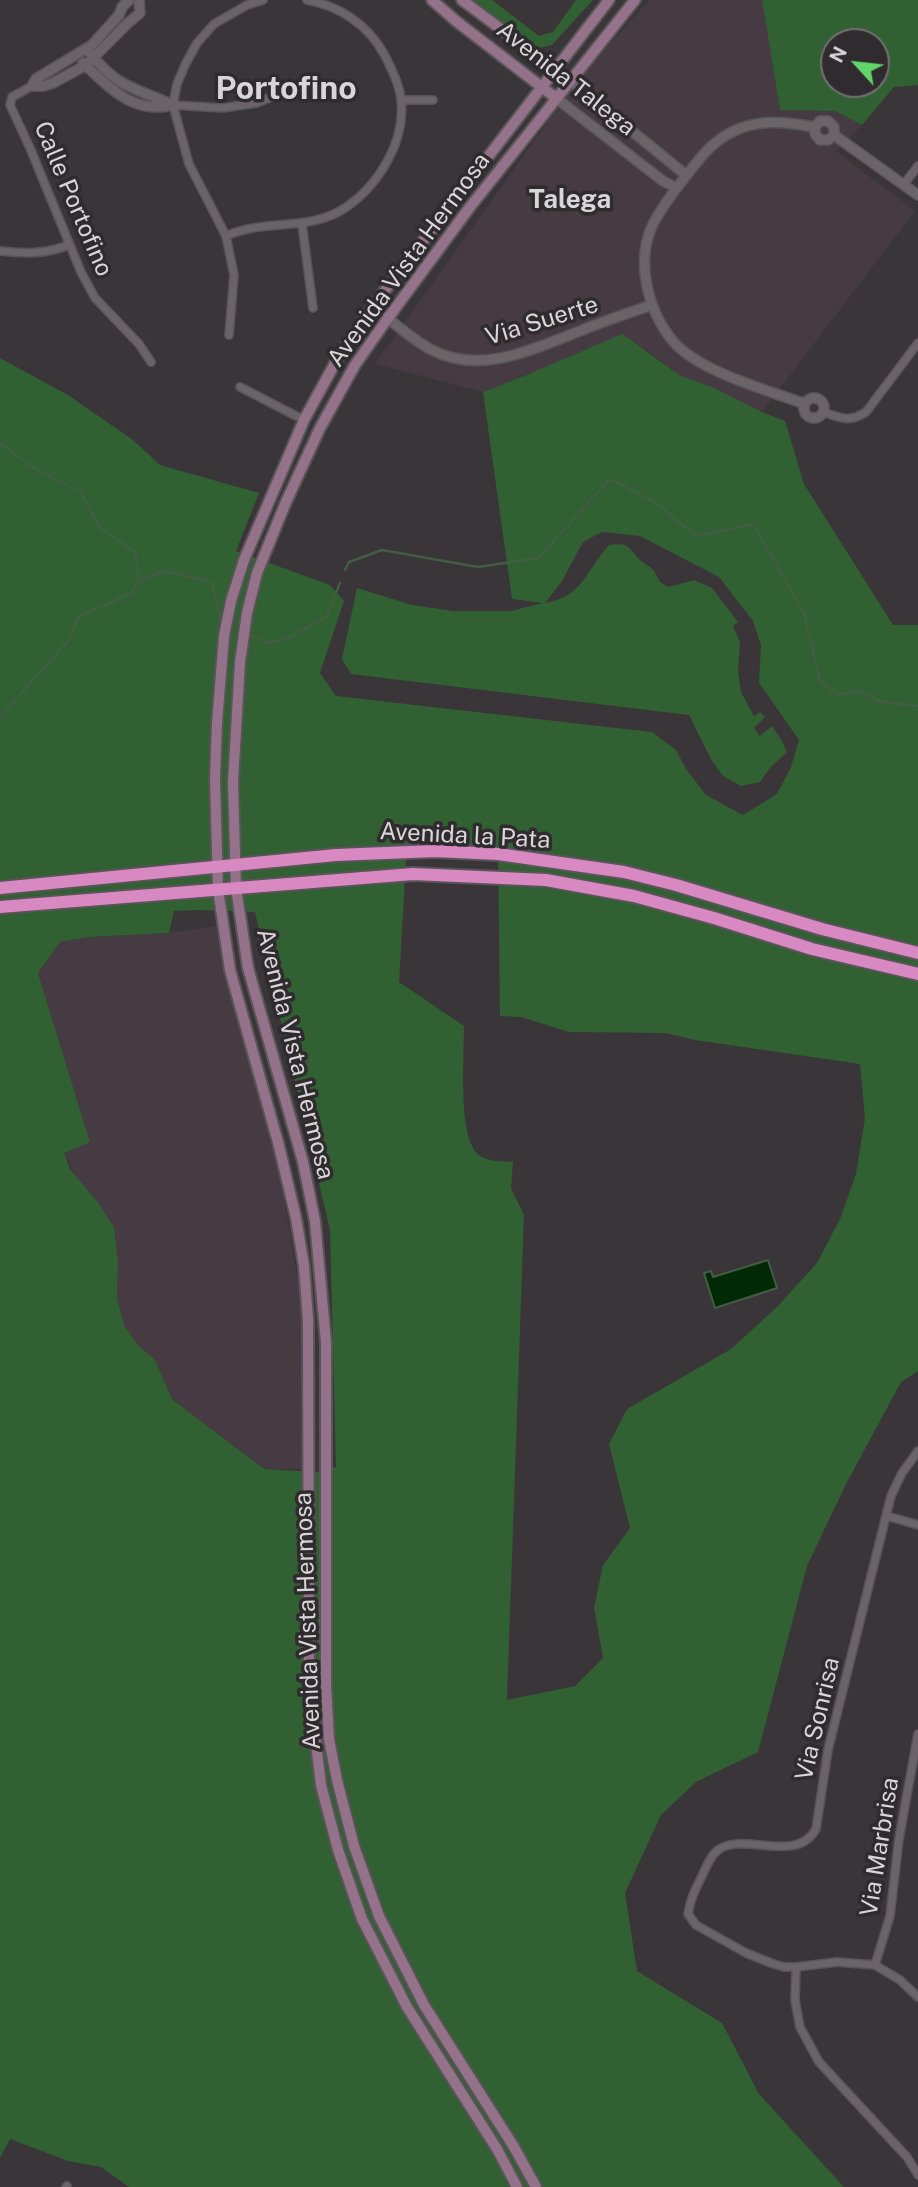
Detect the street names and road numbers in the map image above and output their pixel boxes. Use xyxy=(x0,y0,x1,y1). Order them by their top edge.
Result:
street label: Avenida Talega xyxy=(491,16,641,142)
street label: Calle Portofino xyxy=(27,117,119,281)
street label: Avenida Vista Hermosa xyxy=(322,147,496,373)
street label: Via Suerte xyxy=(482,290,602,352)
street label: Avenida la Pata xyxy=(379,817,551,855)
street label: Avenida Vista Hermosa xyxy=(250,926,340,1182)
street label: Avenida Vista Hermosa xyxy=(289,1492,327,1750)
street label: Via Sonrisa xyxy=(790,1655,846,1783)
street label: Via Marbrisa xyxy=(855,1776,905,1918)

